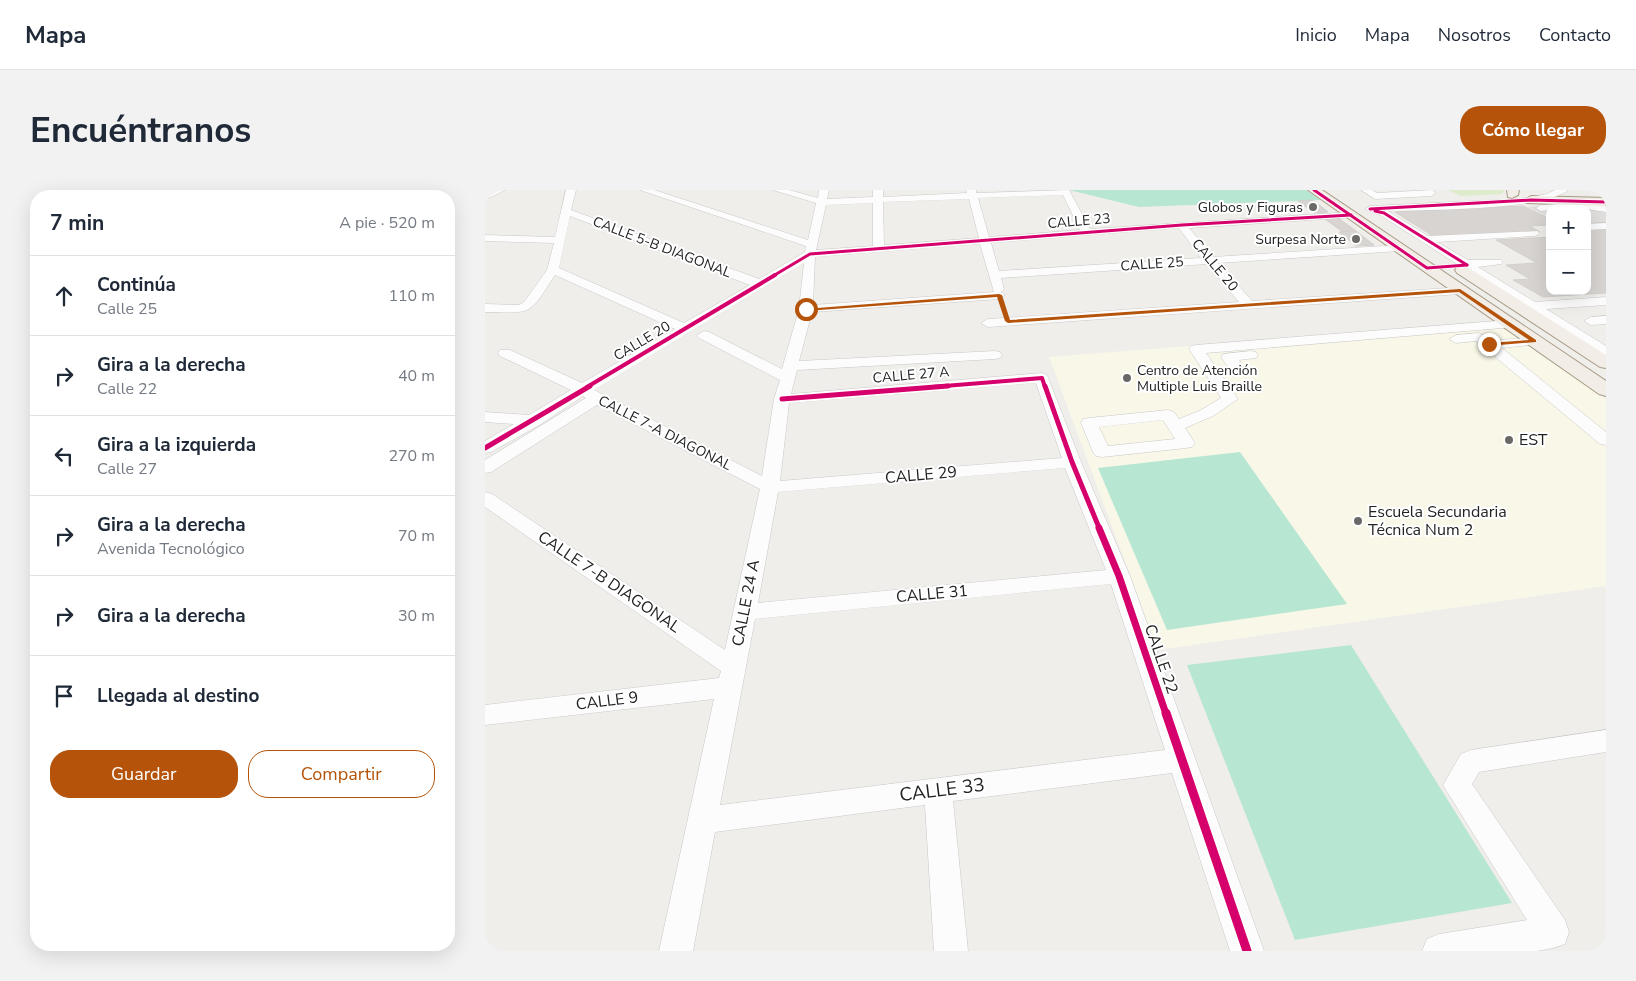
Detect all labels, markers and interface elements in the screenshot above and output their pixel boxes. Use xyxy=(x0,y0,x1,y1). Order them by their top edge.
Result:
text: Mapa xyxy=(25,19,87,51)
text: Inicio xyxy=(1295,23,1337,47)
text: Mapa xyxy=(1365,23,1410,47)
text: Nosotros xyxy=(1438,23,1511,47)
text: Contacto xyxy=(1539,23,1611,47)
button: Cómo llegar xyxy=(1460,106,1606,154)
text: Encuéntranos xyxy=(30,107,251,154)
place label: Globos y Figuras xyxy=(1198,198,1303,217)
marker: Globos y Figuras xyxy=(1307,201,1319,213)
map controls xyxy=(1546,205,1591,295)
button: + xyxy=(1546,205,1591,250)
text: 7 min xyxy=(50,209,104,237)
street label: CALLE 23 xyxy=(1047,209,1111,233)
text: A pie · 520 m xyxy=(339,212,435,234)
street label: CALLE 5-B DIAGONAL xyxy=(590,212,734,282)
place label: Surpesa Norte xyxy=(1255,230,1346,249)
marker: Surpesa Norte xyxy=(1350,233,1362,245)
street label: CALLE 20 xyxy=(1187,235,1243,295)
button: − xyxy=(1546,250,1591,295)
street label: CALLE 25 xyxy=(1120,252,1184,276)
text: Continúa xyxy=(97,272,176,298)
icon: ahead xyxy=(50,282,78,310)
text: 110 m xyxy=(388,285,435,307)
text: Calle 25 xyxy=(97,298,157,320)
route start xyxy=(795,298,818,321)
street label: CALLE 20 xyxy=(610,317,674,365)
route end xyxy=(1478,333,1501,356)
text: Gira a la derecha xyxy=(97,352,246,378)
place label: Centro de Atención Multiple Luis Braille xyxy=(1137,361,1262,396)
icon: right xyxy=(50,362,78,390)
street label: CALLE 27 A xyxy=(872,362,950,388)
text: 40 m xyxy=(398,365,435,387)
marker: Centro de Atención Multiple Luis Braille xyxy=(1121,372,1133,384)
text: Calle 22 xyxy=(97,378,157,400)
street label: CALLE 7-A DIAGONAL xyxy=(595,391,735,475)
place label: EST xyxy=(1519,429,1548,451)
text: Gira a la izquierda xyxy=(97,432,256,458)
marker: EST xyxy=(1503,434,1515,446)
icon: left xyxy=(50,442,78,470)
text: 270 m xyxy=(388,445,435,467)
text: Calle 27 xyxy=(97,458,157,480)
street label: CALLE 29 xyxy=(884,461,958,489)
place label: Escuela Secundaria Técnica Num 2 xyxy=(1368,501,1507,541)
text: Gira a la derecha xyxy=(97,512,246,538)
marker: Escuela Secundaria Técnica Num 2 xyxy=(1352,515,1364,527)
icon: right xyxy=(50,522,78,550)
text: 70 m xyxy=(398,525,435,547)
street label: CALLE 7-B DIAGONAL xyxy=(533,526,685,638)
text: Avenida Tecnológico xyxy=(97,538,245,560)
street label: CALLE 24 A xyxy=(727,557,765,648)
street label: CALLE 31 xyxy=(895,580,969,608)
icon: right xyxy=(50,602,78,630)
text: Gira a la derecha xyxy=(97,603,246,629)
text: 30 m xyxy=(398,605,435,627)
street label: CALLE 22 xyxy=(1139,621,1183,697)
icon: arrive xyxy=(50,682,78,710)
text: Llegada al destino xyxy=(97,683,259,709)
street label: CALLE 9 xyxy=(575,686,639,716)
button: Guardar xyxy=(50,750,238,798)
button: Compartir xyxy=(248,750,435,798)
street label: CALLE 33 xyxy=(898,772,986,808)

